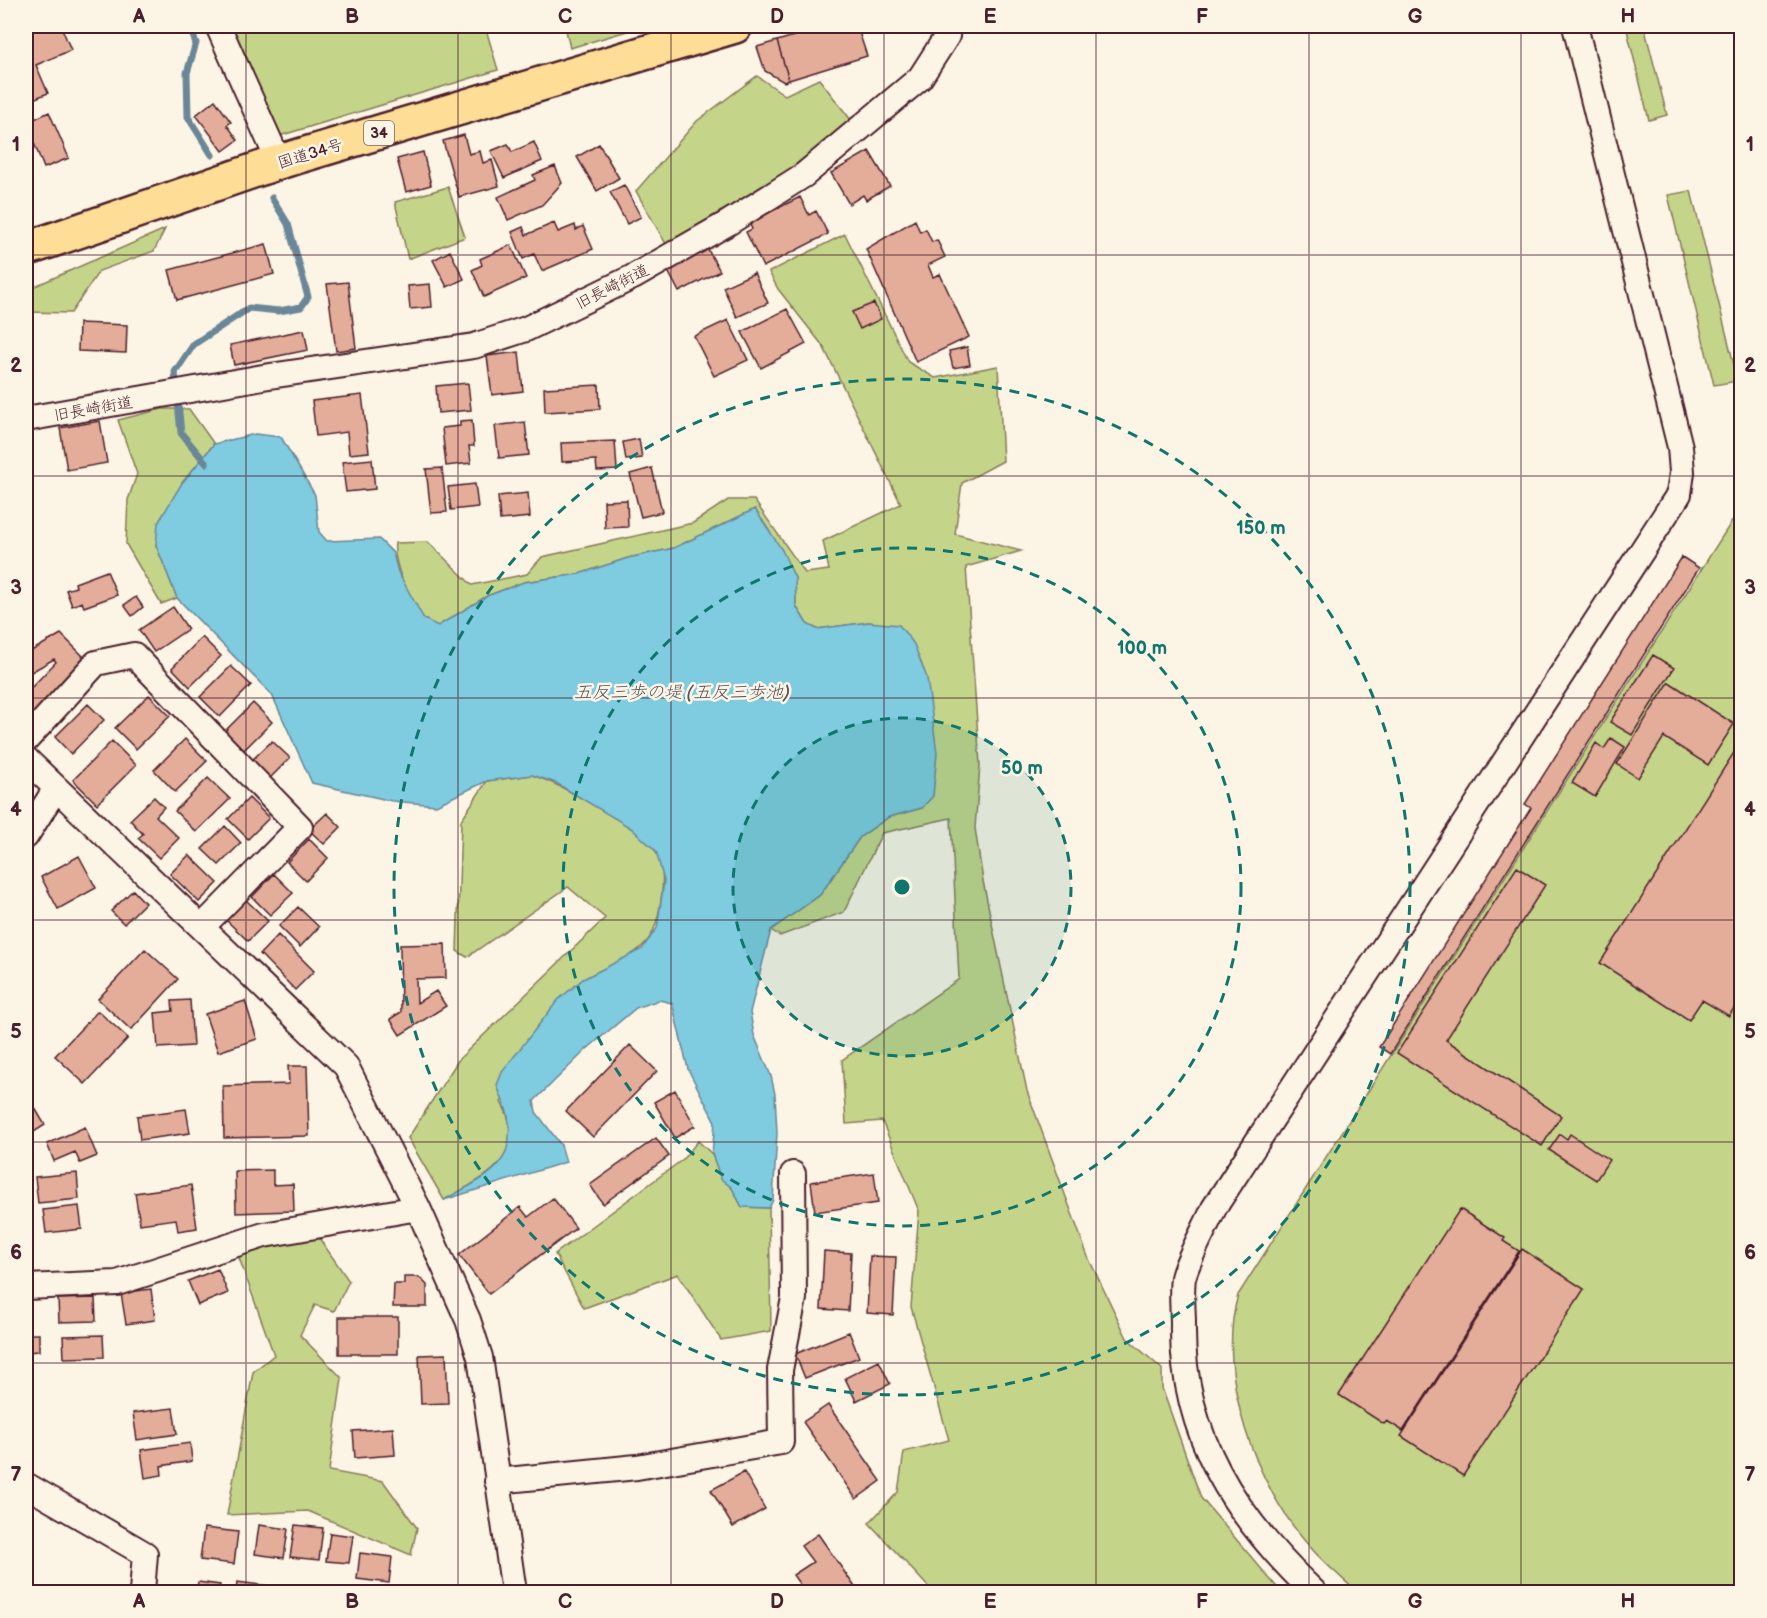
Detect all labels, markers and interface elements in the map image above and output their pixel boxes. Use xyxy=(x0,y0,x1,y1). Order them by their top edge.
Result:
text: A xyxy=(132,5,146,29)
text: B xyxy=(345,5,359,29)
text: C xyxy=(558,5,572,29)
text: D xyxy=(770,5,784,29)
text: E xyxy=(984,5,997,29)
text: F xyxy=(1196,5,1208,29)
text: G xyxy=(1408,5,1423,29)
text: H xyxy=(1621,5,1635,29)
road number: 34 xyxy=(364,121,394,145)
text: 1 xyxy=(12,133,20,157)
text: 1 xyxy=(1746,133,1754,157)
street label: 国道34号 xyxy=(275,135,346,173)
street label: 旧長崎街道 xyxy=(573,261,653,314)
text: 2 xyxy=(10,354,22,378)
text: 2 xyxy=(1744,354,1756,378)
street label: 旧長崎街道 xyxy=(52,393,134,426)
text: 150 m xyxy=(1236,518,1286,539)
text: 3 xyxy=(10,576,22,600)
text: 3 xyxy=(1744,576,1756,600)
text: 100 m xyxy=(1117,638,1167,659)
water label: 五反三歩の堤 (五反三歩池) xyxy=(574,682,790,703)
text: 50 m xyxy=(1001,758,1043,779)
text: 4 xyxy=(10,798,22,822)
text: 4 xyxy=(1744,798,1756,822)
centre of rings xyxy=(892,877,912,897)
text: 5 xyxy=(10,1020,22,1044)
text: 5 xyxy=(1744,1020,1756,1044)
text: 6 xyxy=(10,1241,22,1265)
text: 6 xyxy=(1744,1241,1756,1265)
text: 7 xyxy=(10,1463,22,1487)
text: 7 xyxy=(1744,1463,1756,1487)
text: A xyxy=(132,1590,146,1614)
text: B xyxy=(345,1590,359,1614)
text: C xyxy=(558,1590,572,1614)
text: D xyxy=(770,1590,784,1614)
text: E xyxy=(984,1590,997,1614)
text: F xyxy=(1196,1590,1208,1614)
text: G xyxy=(1408,1590,1423,1614)
text: H xyxy=(1621,1590,1635,1614)

